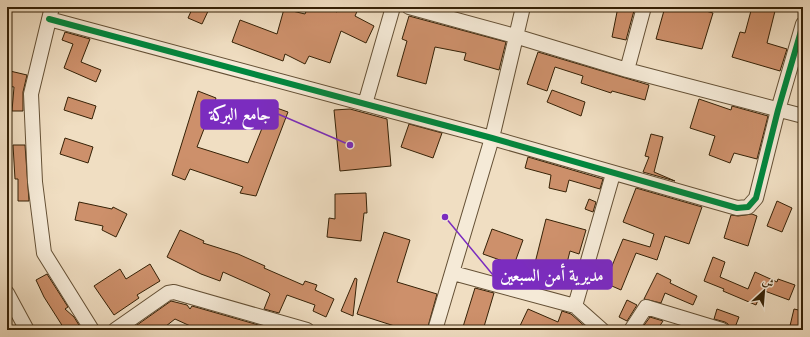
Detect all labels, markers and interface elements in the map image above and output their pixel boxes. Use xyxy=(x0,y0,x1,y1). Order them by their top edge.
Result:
callout: جامع البركة xyxy=(201,100,278,129)
text: جامع البركة xyxy=(208,103,271,130)
callout: مديرية أمن السبعين xyxy=(493,260,612,289)
text: مديرية أمن السبعين xyxy=(500,263,604,287)
north arrow xyxy=(744,271,784,311)
text: ش xyxy=(760,273,776,291)

